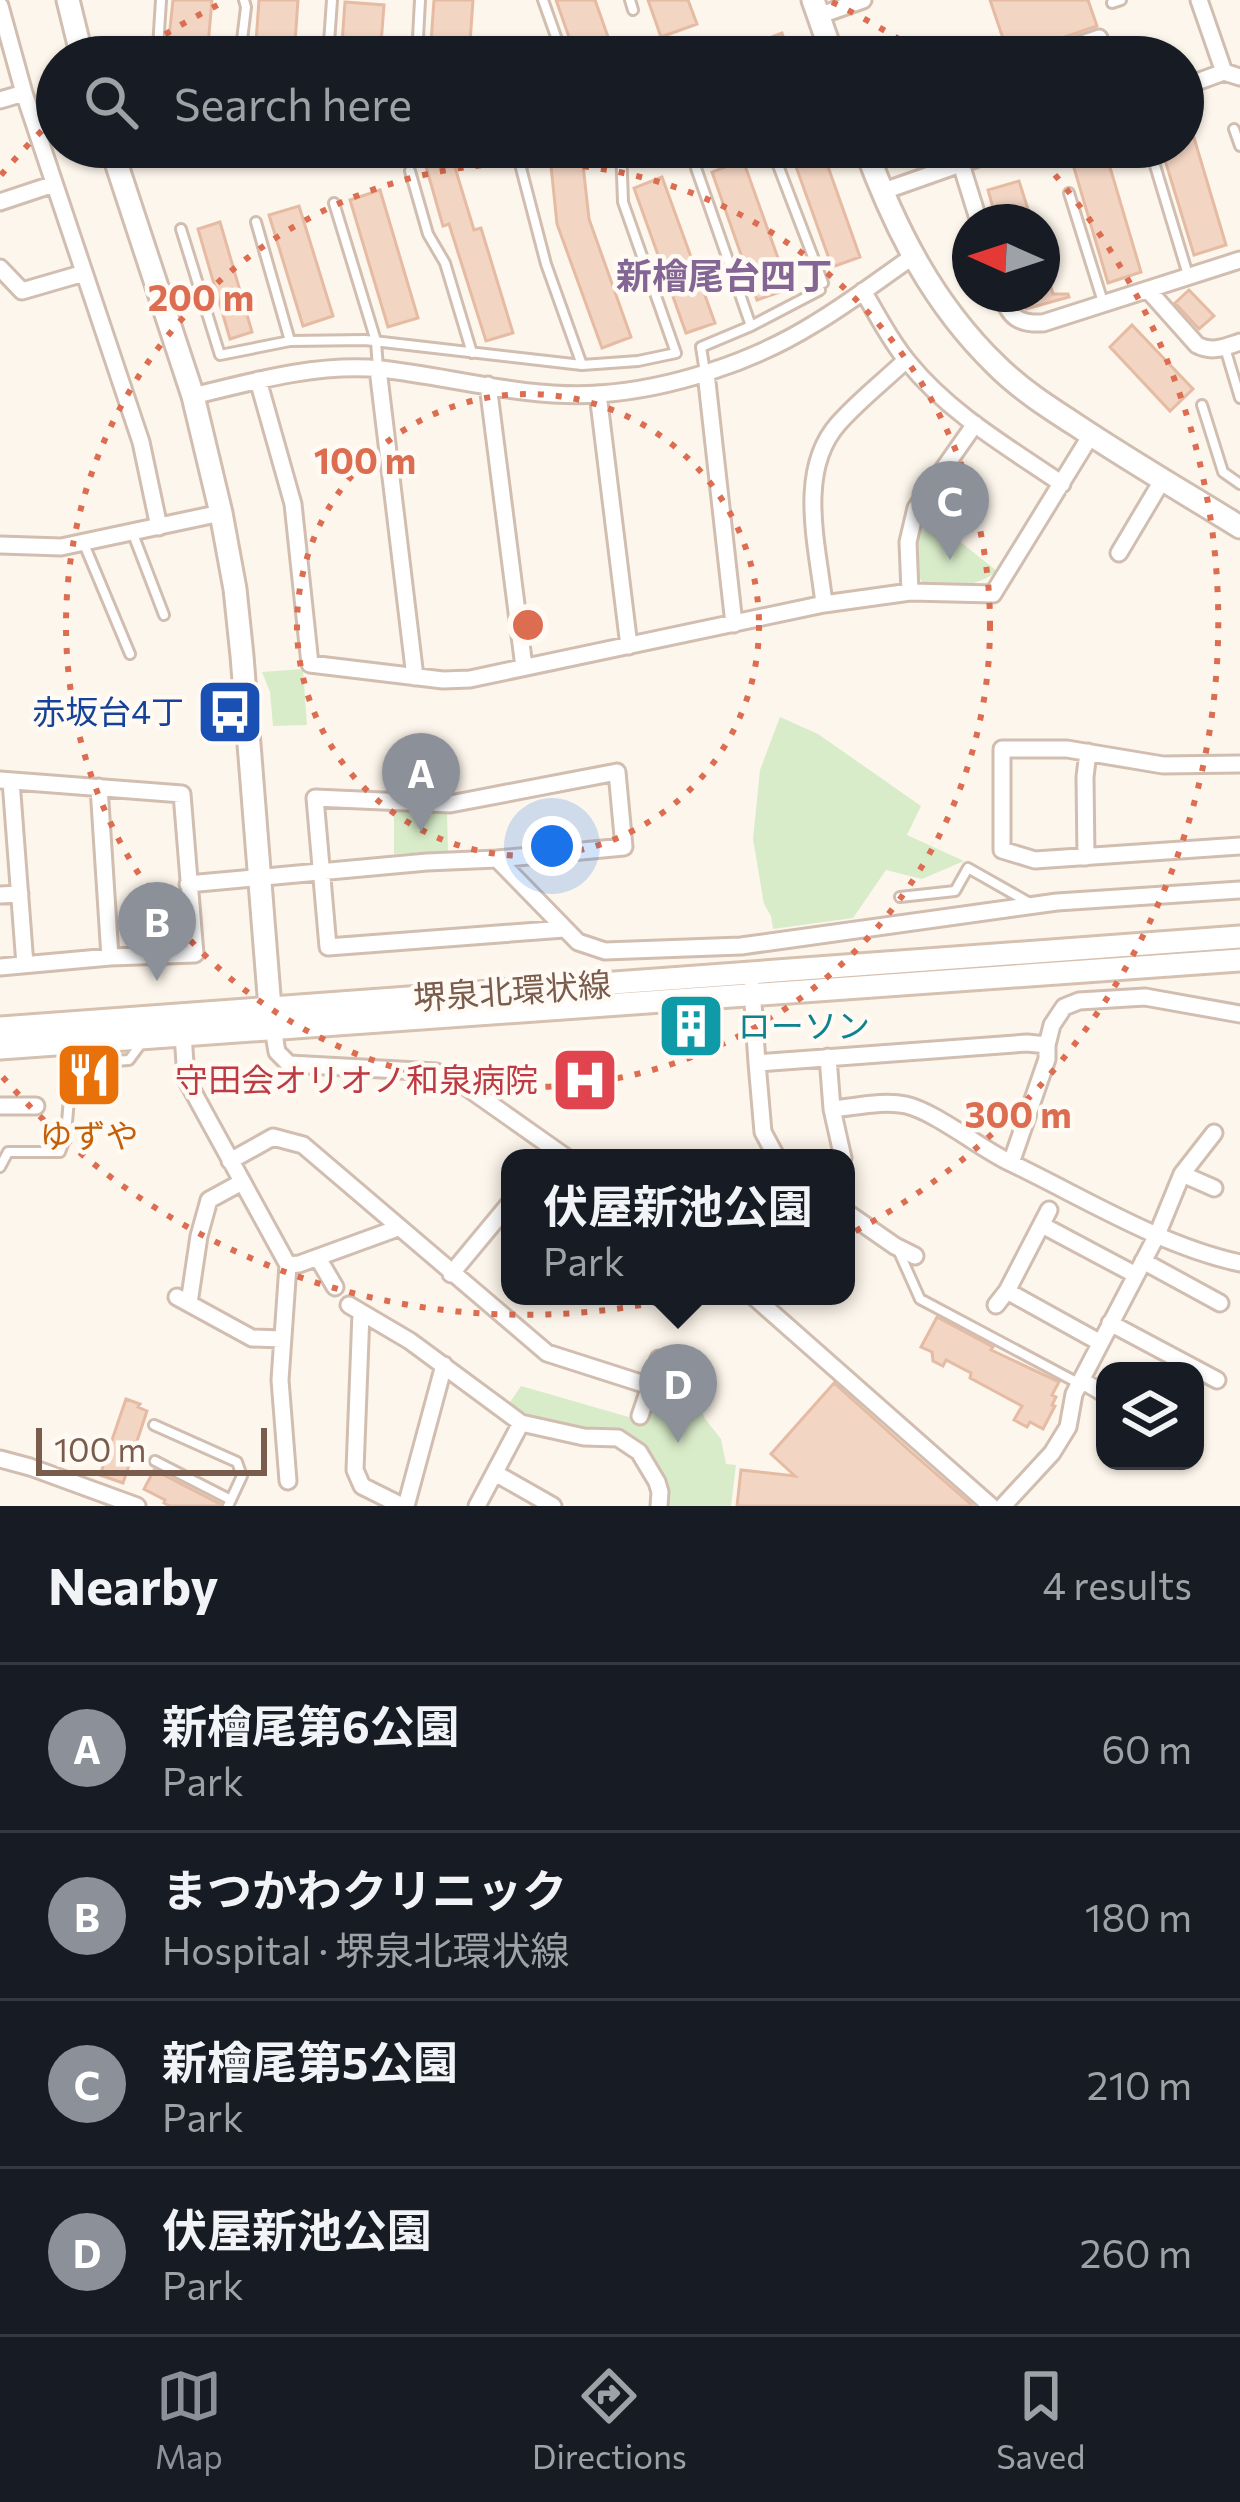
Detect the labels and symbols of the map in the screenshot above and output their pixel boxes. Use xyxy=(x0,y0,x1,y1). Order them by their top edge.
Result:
north arrow xyxy=(952,204,1060,312)
district label: 新檜尾台四丁 xyxy=(616,252,832,296)
text: 200 m xyxy=(148,274,254,318)
text: 100 m xyxy=(314,437,416,481)
pin: C xyxy=(911,461,989,560)
centre of rings xyxy=(507,604,549,646)
bus stop icon: 赤坂台4丁 xyxy=(195,677,265,747)
place label: 赤坂台4丁 xyxy=(32,690,184,731)
pin: A xyxy=(382,733,460,832)
your location xyxy=(522,816,582,876)
pin: B xyxy=(118,882,196,981)
street label: 堺泉北環状線 xyxy=(412,962,612,1017)
building icon: ローソン xyxy=(656,991,726,1061)
place label: ローソン xyxy=(738,1004,870,1045)
restaurant icon: ゆずや xyxy=(54,1040,124,1110)
hospital icon: 守田会オリオノ和泉病院 xyxy=(550,1045,620,1115)
place label: 守田会オリオノ和泉病院 xyxy=(175,1058,538,1099)
text: 300 m xyxy=(964,1091,1072,1135)
place label: ゆずや xyxy=(40,1114,139,1155)
pin: D xyxy=(639,1344,717,1443)
scale bar xyxy=(36,1422,267,1475)

